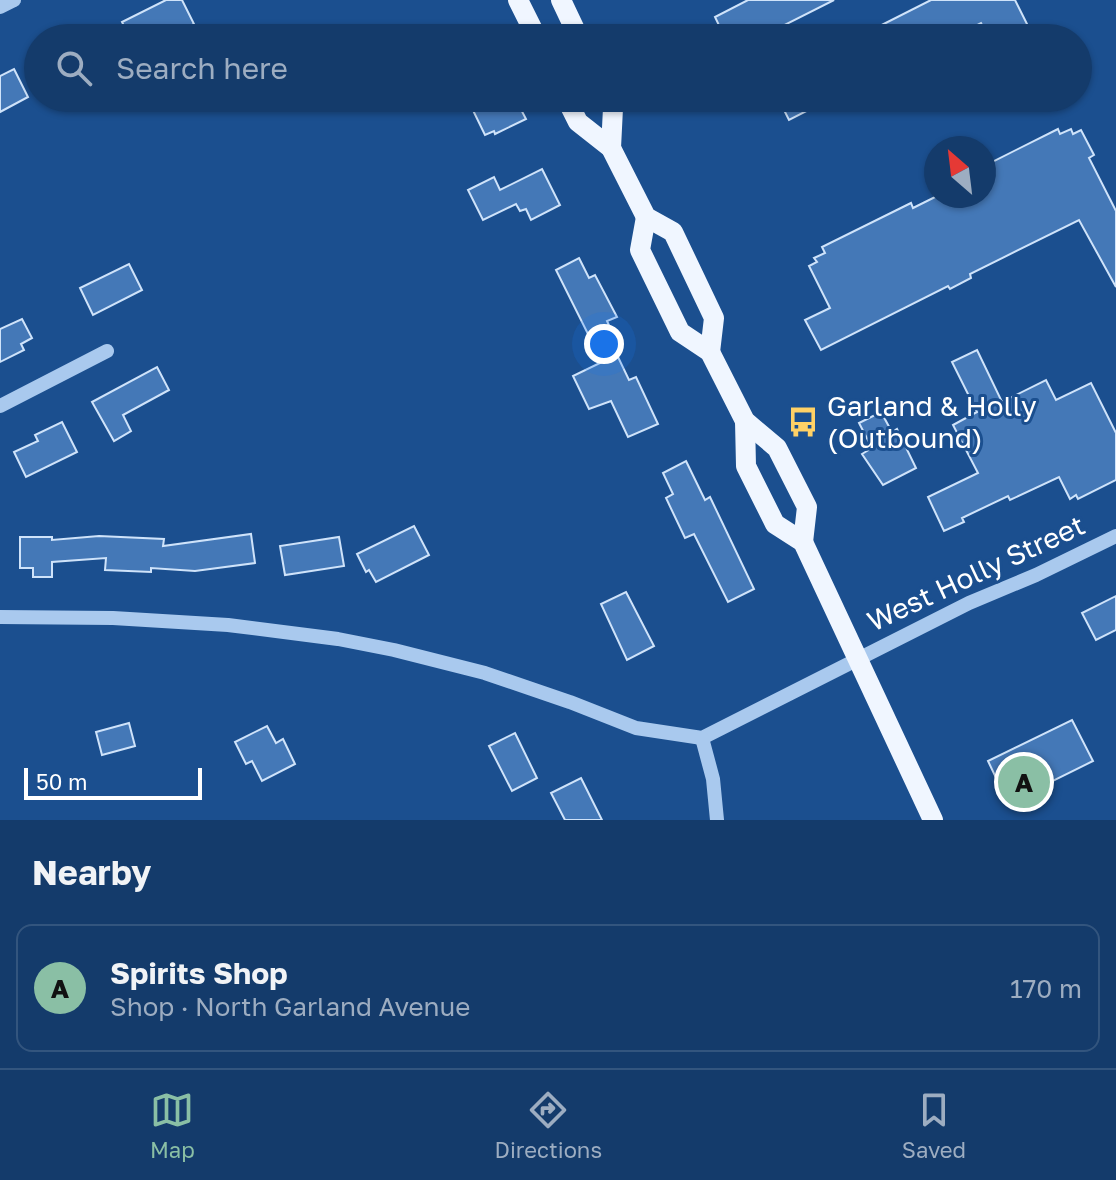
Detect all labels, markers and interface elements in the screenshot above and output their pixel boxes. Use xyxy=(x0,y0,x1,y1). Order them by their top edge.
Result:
search box xyxy=(24,24,1092,112)
icon: search xyxy=(52,46,96,90)
text: Search here xyxy=(116,50,288,86)
north arrow xyxy=(924,136,996,208)
your location xyxy=(584,324,624,364)
place label: Garland & Holly (Outbound) xyxy=(827,389,1037,454)
bus stop icon: Garland & Holly (Outbound) xyxy=(786,405,820,439)
street label: West Holly Street xyxy=(862,508,1090,637)
pin: A xyxy=(998,752,1050,812)
scale bar xyxy=(24,764,202,800)
text: 50 m xyxy=(36,768,87,795)
text: Nearby xyxy=(32,852,152,892)
text: Spirits Shop xyxy=(110,955,288,991)
text: A xyxy=(51,973,69,1004)
text: 170 m xyxy=(1010,973,1082,1004)
text: Shop · North Garland Avenue xyxy=(110,991,470,1022)
tab: Map xyxy=(150,1088,195,1163)
tab: Directions xyxy=(495,1088,602,1163)
tab: Saved xyxy=(902,1088,966,1163)

